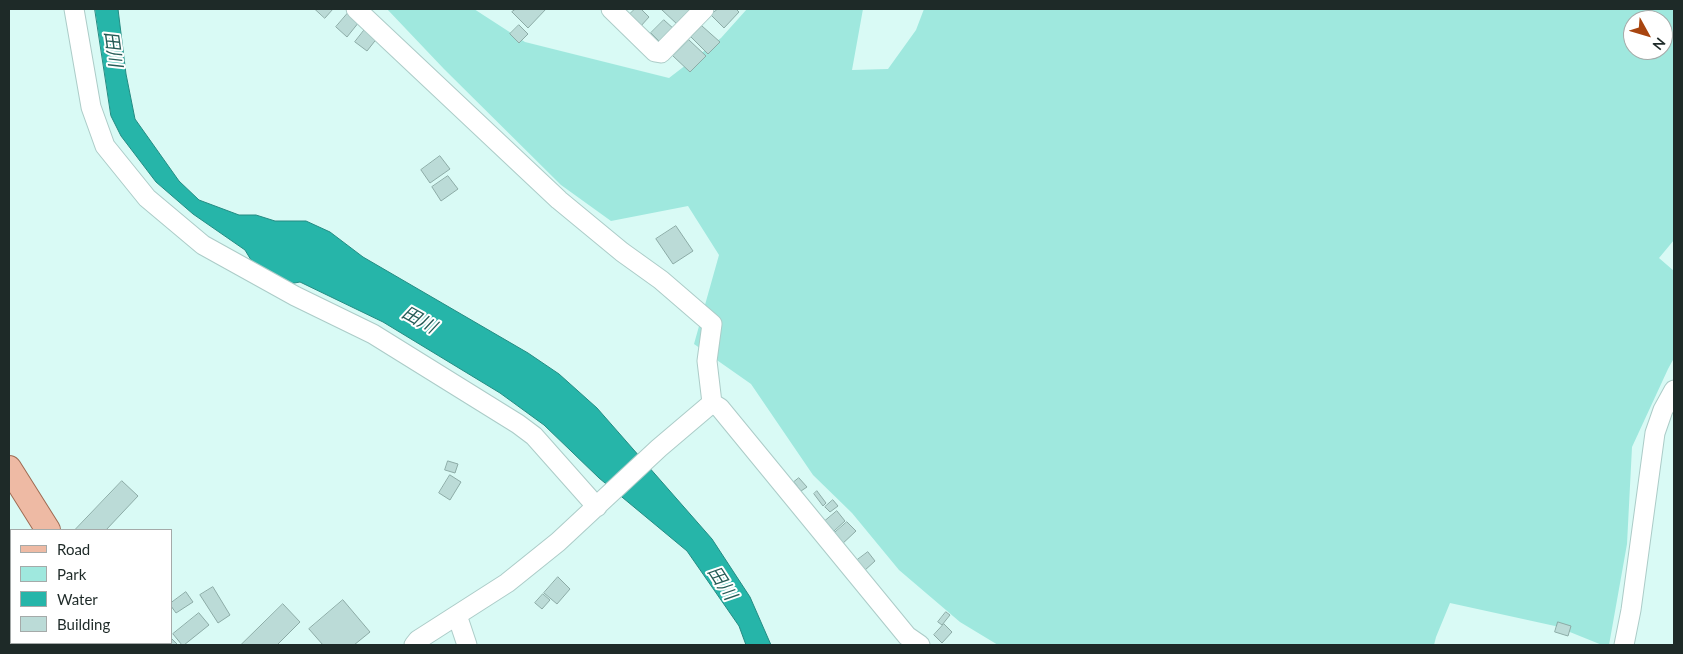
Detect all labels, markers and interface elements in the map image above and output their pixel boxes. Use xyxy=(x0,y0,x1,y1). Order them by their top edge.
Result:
north arrow xyxy=(1623,10,1673,60)
water label: 田川 xyxy=(100,30,126,68)
text: N xyxy=(1649,35,1669,54)
water label: 田川 xyxy=(398,302,440,338)
legend xyxy=(10,529,172,644)
text: Road xyxy=(57,540,90,558)
water label: 田川 xyxy=(703,562,741,604)
text: Park xyxy=(57,565,86,583)
text: Water xyxy=(57,590,98,608)
text: Building xyxy=(57,615,110,633)

